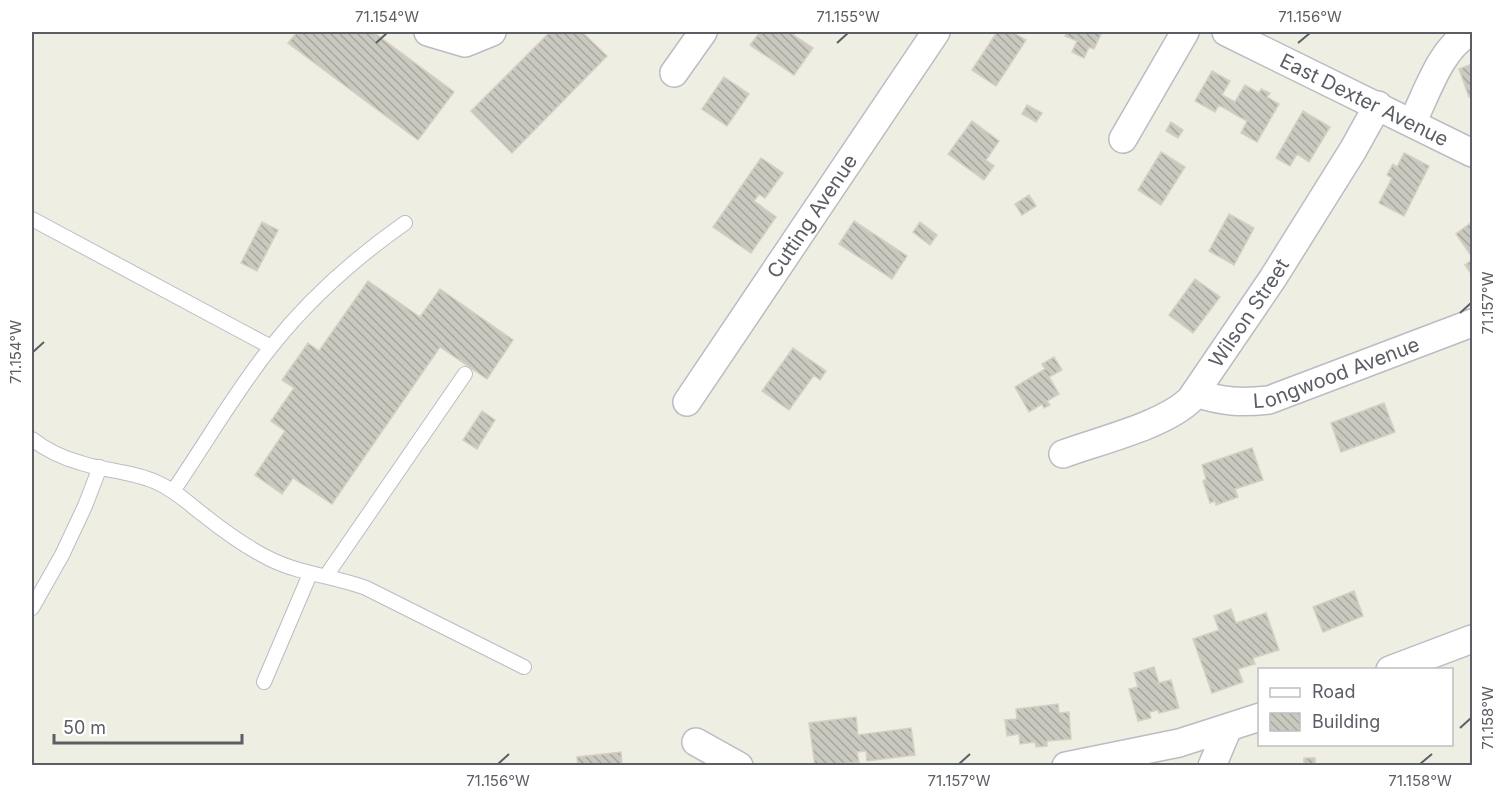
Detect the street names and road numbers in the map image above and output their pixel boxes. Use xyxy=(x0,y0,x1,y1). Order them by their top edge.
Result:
street label: East Dexter Avenue xyxy=(1276,48,1452,151)
street label: Cutting Avenue xyxy=(762,150,862,283)
street label: Wilson Street xyxy=(1204,254,1294,372)
street label: Longwood Avenue xyxy=(1252,332,1423,413)

